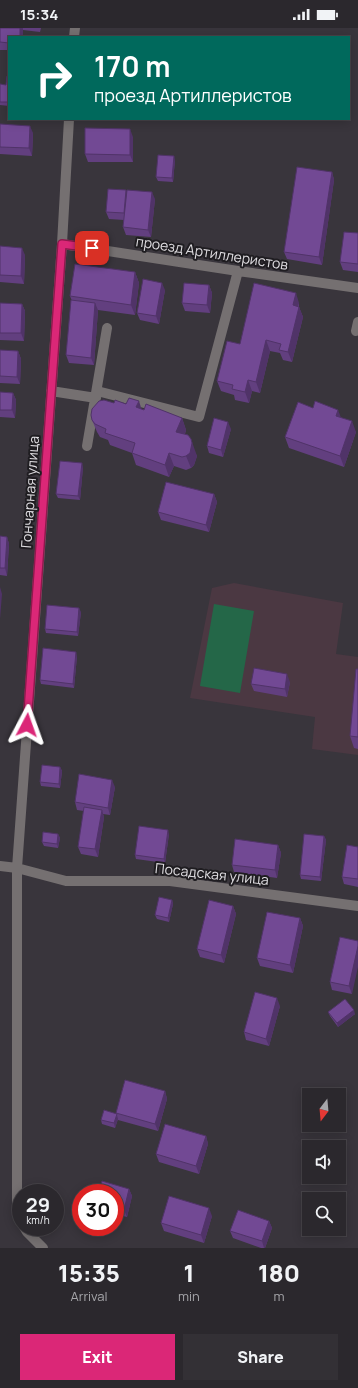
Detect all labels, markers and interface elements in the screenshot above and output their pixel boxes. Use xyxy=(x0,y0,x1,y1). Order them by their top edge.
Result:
text: 15:34 xyxy=(20,4,58,25)
text: 170 m xyxy=(94,47,170,85)
icon: right xyxy=(28,52,80,104)
text: проезд Артиллеристов xyxy=(94,83,292,107)
pin xyxy=(75,231,109,265)
street label: проезд Артиллеристов xyxy=(135,231,290,274)
icon: arrive xyxy=(81,237,103,259)
street label: Гончарная улица xyxy=(16,435,43,549)
position arrow xyxy=(6,704,48,746)
street label: Посадская улица xyxy=(154,858,270,889)
north arrow xyxy=(302,1088,346,1132)
map controls xyxy=(302,1088,346,1236)
button: sound xyxy=(302,1140,346,1184)
speed limit sign: 30 xyxy=(72,1184,124,1236)
text: 29 xyxy=(26,1191,50,1218)
button: search xyxy=(302,1192,346,1236)
text: km/h xyxy=(26,1213,50,1227)
text: 15:35 xyxy=(58,1256,120,1289)
text: 1 xyxy=(183,1256,194,1289)
text: 180 xyxy=(258,1256,300,1289)
text: Arrival xyxy=(70,1287,108,1305)
text: min xyxy=(178,1287,200,1305)
text: m xyxy=(273,1287,284,1305)
button: Exit xyxy=(20,1334,175,1380)
button: Share xyxy=(183,1334,338,1380)

